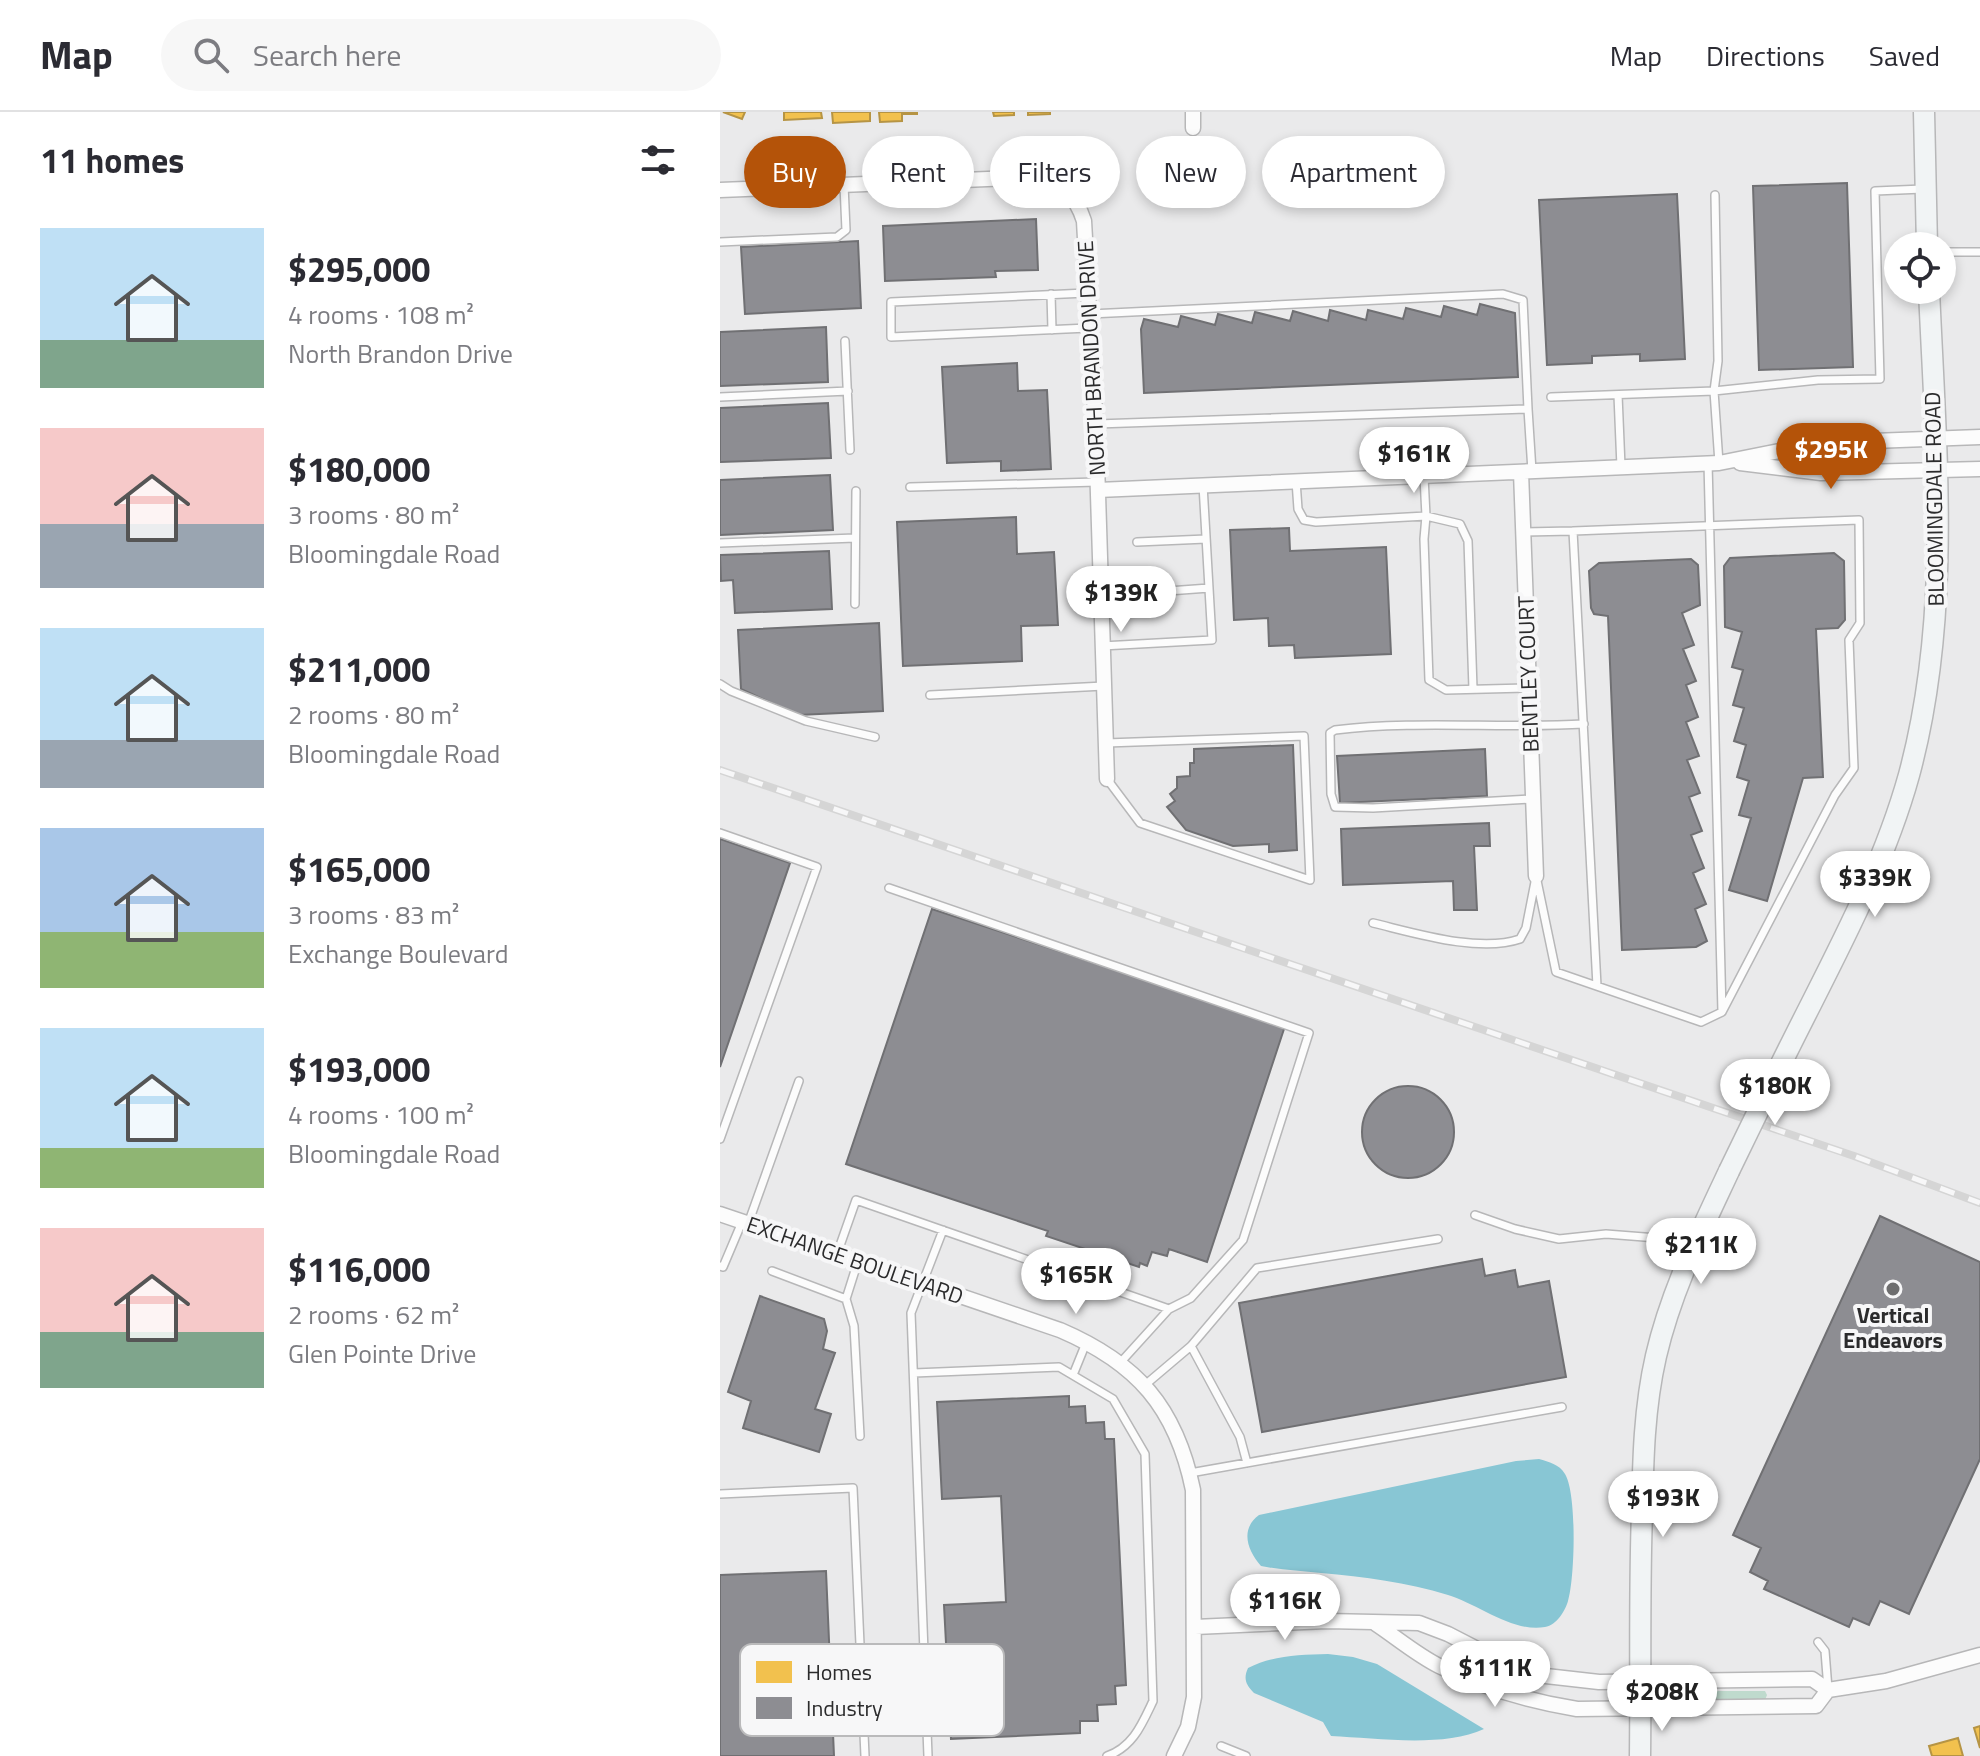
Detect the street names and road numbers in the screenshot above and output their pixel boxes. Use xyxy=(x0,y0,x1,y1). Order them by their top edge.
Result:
street label: NORTH BRANDON DRIVE xyxy=(1068,240,1114,476)
street label: BLOOMINGDALE ROAD xyxy=(1915,391,1953,607)
street label: BENTLEY COURT xyxy=(1508,595,1548,753)
street label: EXCHANGE BOULEVARD xyxy=(742,1207,968,1313)

